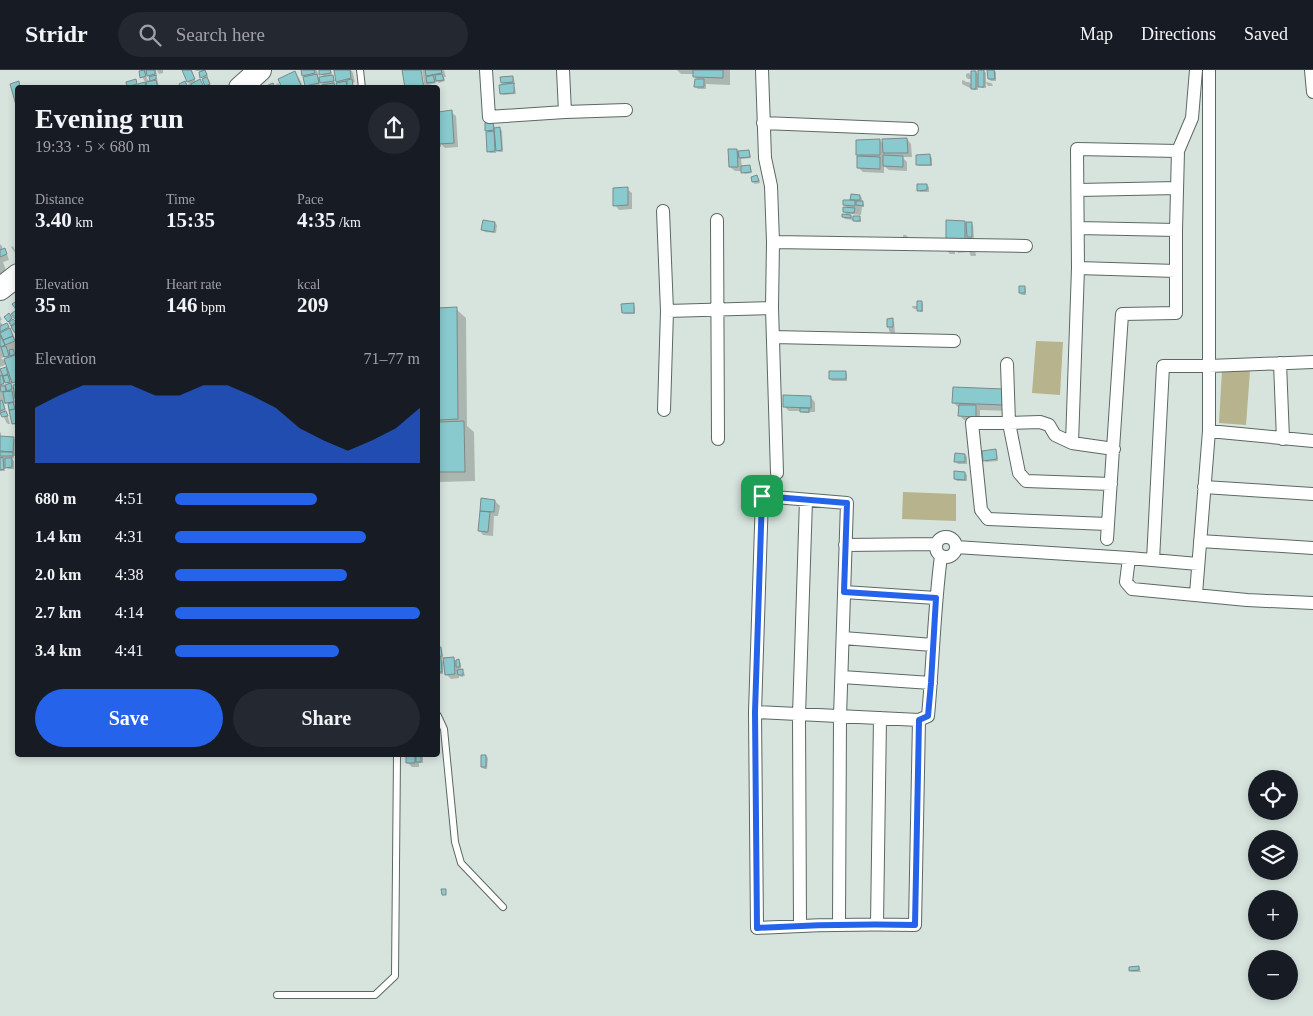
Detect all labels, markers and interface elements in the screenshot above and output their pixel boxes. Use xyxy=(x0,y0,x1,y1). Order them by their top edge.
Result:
search box xyxy=(118,12,468,57)
text: Stridr xyxy=(25,21,88,47)
icon: search xyxy=(136,21,164,49)
text: Search here xyxy=(176,24,265,45)
text: Map xyxy=(1080,24,1113,44)
text: Directions xyxy=(1141,24,1216,44)
text: Saved xyxy=(1244,24,1288,44)
button: share xyxy=(368,102,420,154)
text: Evening run xyxy=(35,103,184,134)
text: 19:33 · 5 × 680 m xyxy=(35,138,150,155)
text: Distance xyxy=(35,192,84,207)
text: Time xyxy=(166,192,195,207)
text: Pace xyxy=(297,192,323,207)
text: 3.40 xyxy=(35,208,72,232)
text: 15:35 xyxy=(166,208,215,232)
text: 4:35 xyxy=(297,208,336,232)
text: km xyxy=(72,215,93,230)
text: /km xyxy=(336,215,361,230)
text: Elevation xyxy=(35,277,89,292)
text: Heart rate xyxy=(166,277,222,292)
text: kcal xyxy=(297,277,320,292)
text: 35 xyxy=(35,293,56,317)
text: 146 xyxy=(166,293,198,317)
text: 209 xyxy=(297,293,329,317)
text: m xyxy=(56,300,70,315)
text: bpm xyxy=(198,300,226,315)
text: Elevation xyxy=(35,350,96,367)
text: 71–77 m xyxy=(364,350,420,367)
pin xyxy=(741,475,783,517)
icon: arrive xyxy=(748,482,776,510)
text: 680 m xyxy=(35,490,76,507)
text: 4:51 xyxy=(115,490,143,507)
text: 1.4 km xyxy=(35,528,81,545)
text: 4:31 xyxy=(115,528,143,545)
text: 2.0 km xyxy=(35,566,81,583)
text: 4:38 xyxy=(115,566,143,583)
text: 2.7 km xyxy=(35,604,81,621)
text: 4:14 xyxy=(115,604,143,621)
text: 3.4 km xyxy=(35,642,81,659)
text: 4:41 xyxy=(115,642,143,659)
button: Save xyxy=(35,689,223,747)
button: Share xyxy=(233,689,420,747)
map controls xyxy=(1248,770,1298,1000)
button: locate xyxy=(1248,770,1298,820)
button: layers xyxy=(1248,830,1298,880)
button: + xyxy=(1248,890,1298,940)
button: − xyxy=(1248,950,1298,1000)

